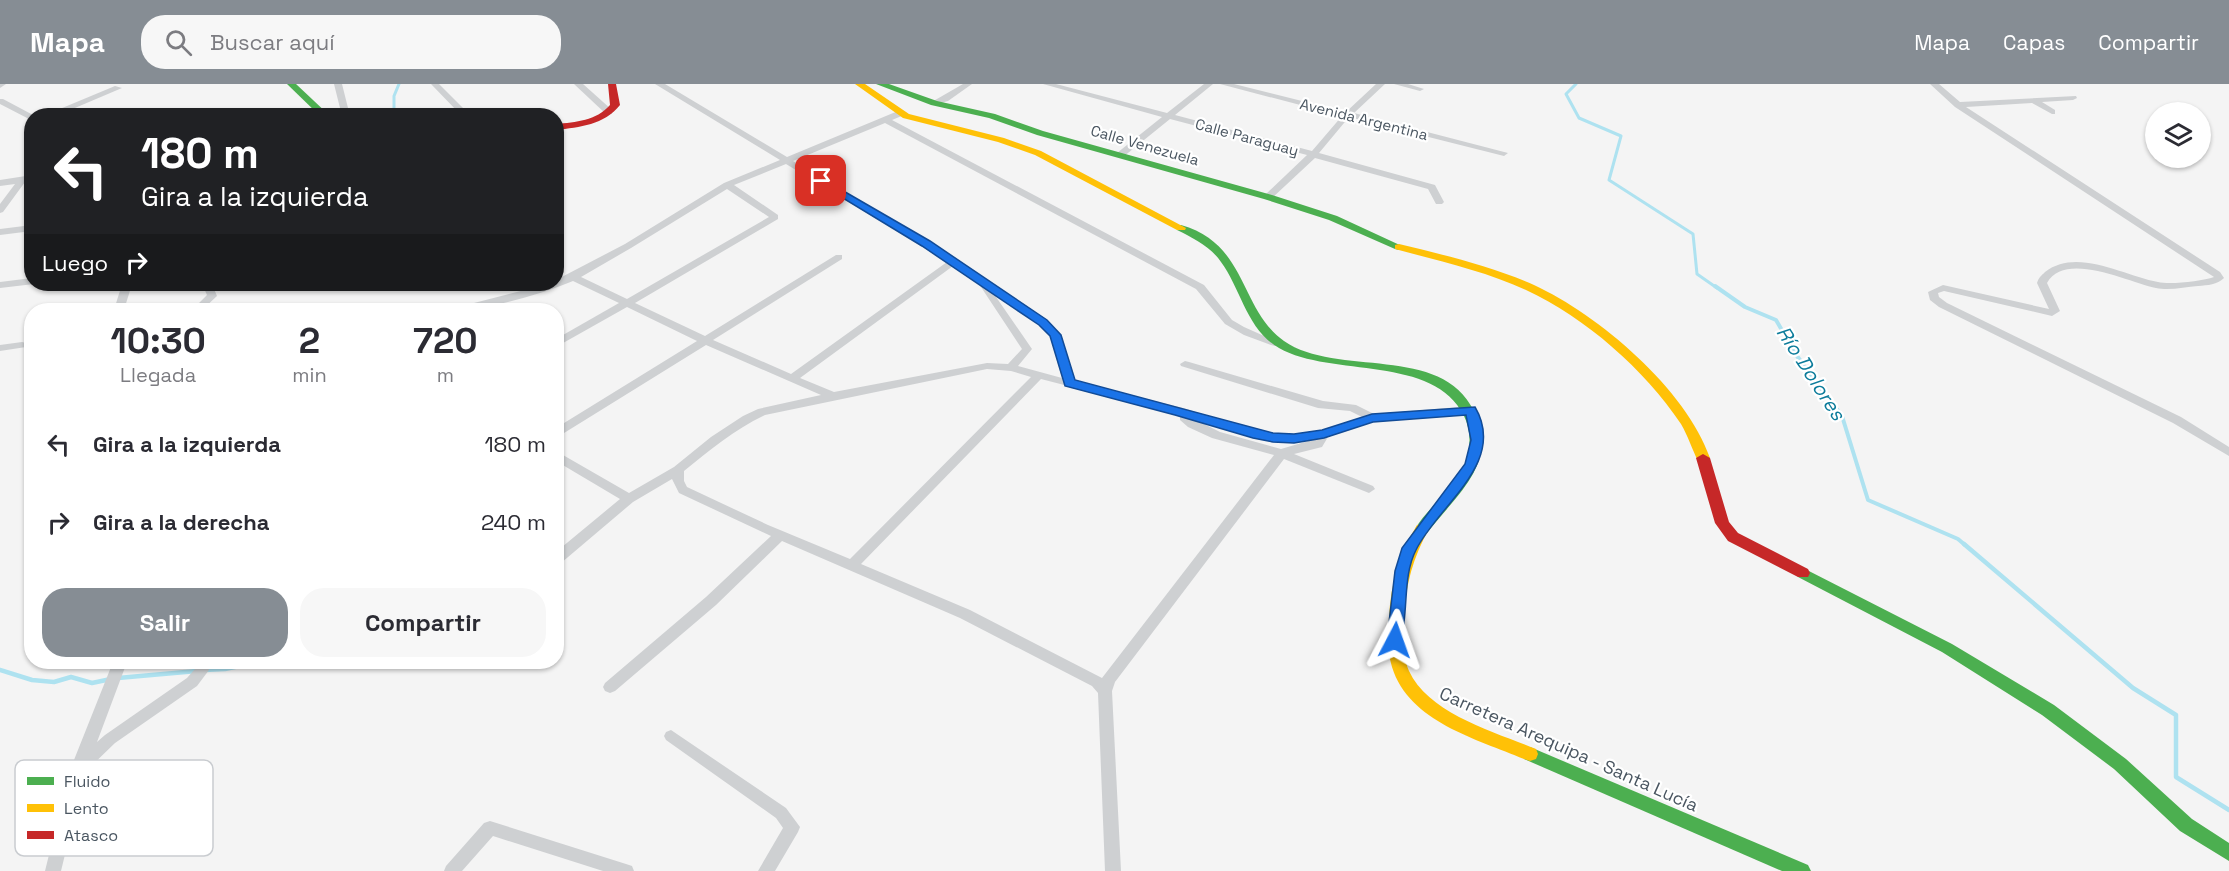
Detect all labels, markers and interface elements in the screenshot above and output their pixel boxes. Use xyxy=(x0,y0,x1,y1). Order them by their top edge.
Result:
search box xyxy=(141,15,561,69)
text: Mapa xyxy=(30,24,105,60)
icon: search xyxy=(162,26,195,59)
text: Buscar aquí xyxy=(210,28,335,56)
text: Mapa xyxy=(1914,29,1970,56)
text: Capas xyxy=(2003,29,2065,56)
text: Compartir xyxy=(2098,29,2199,56)
street label: Avenida Argentina xyxy=(1298,94,1430,144)
map controls xyxy=(2145,102,2211,168)
button: layers xyxy=(2145,102,2211,168)
street label: Calle Paraguay xyxy=(1193,114,1301,160)
street label: Calle Venezuela xyxy=(1089,120,1202,170)
text: 180 m xyxy=(141,127,259,180)
icon: left xyxy=(42,132,120,210)
pin xyxy=(795,155,846,206)
icon: arrive xyxy=(804,164,837,197)
text: Gira a la izquierda xyxy=(141,179,368,214)
icon: right xyxy=(120,246,153,279)
text: Luego xyxy=(42,249,108,277)
text: 10:30 xyxy=(110,318,206,364)
text: 2 xyxy=(299,318,320,364)
text: 720 xyxy=(413,318,478,364)
water label: Río Dolores xyxy=(1771,321,1852,426)
text: Llegada xyxy=(120,362,196,388)
text: min xyxy=(292,362,327,388)
text: m xyxy=(437,362,454,388)
icon: left xyxy=(42,428,75,461)
text: Gira a la izquierda xyxy=(93,430,281,458)
text: 180 m xyxy=(484,430,546,458)
icon: right xyxy=(42,506,75,539)
text: Gira a la derecha xyxy=(93,508,270,536)
text: 240 m xyxy=(481,508,546,536)
button: Salir xyxy=(42,588,288,657)
button: Compartir xyxy=(300,588,546,657)
position arrow xyxy=(1363,608,1427,672)
street label: Carretera Arequipa - Santa Lucía xyxy=(1436,681,1702,817)
legend xyxy=(15,760,213,856)
text: Fluido xyxy=(64,771,110,792)
text: Lento xyxy=(64,798,109,819)
text: Atasco xyxy=(64,825,118,846)

